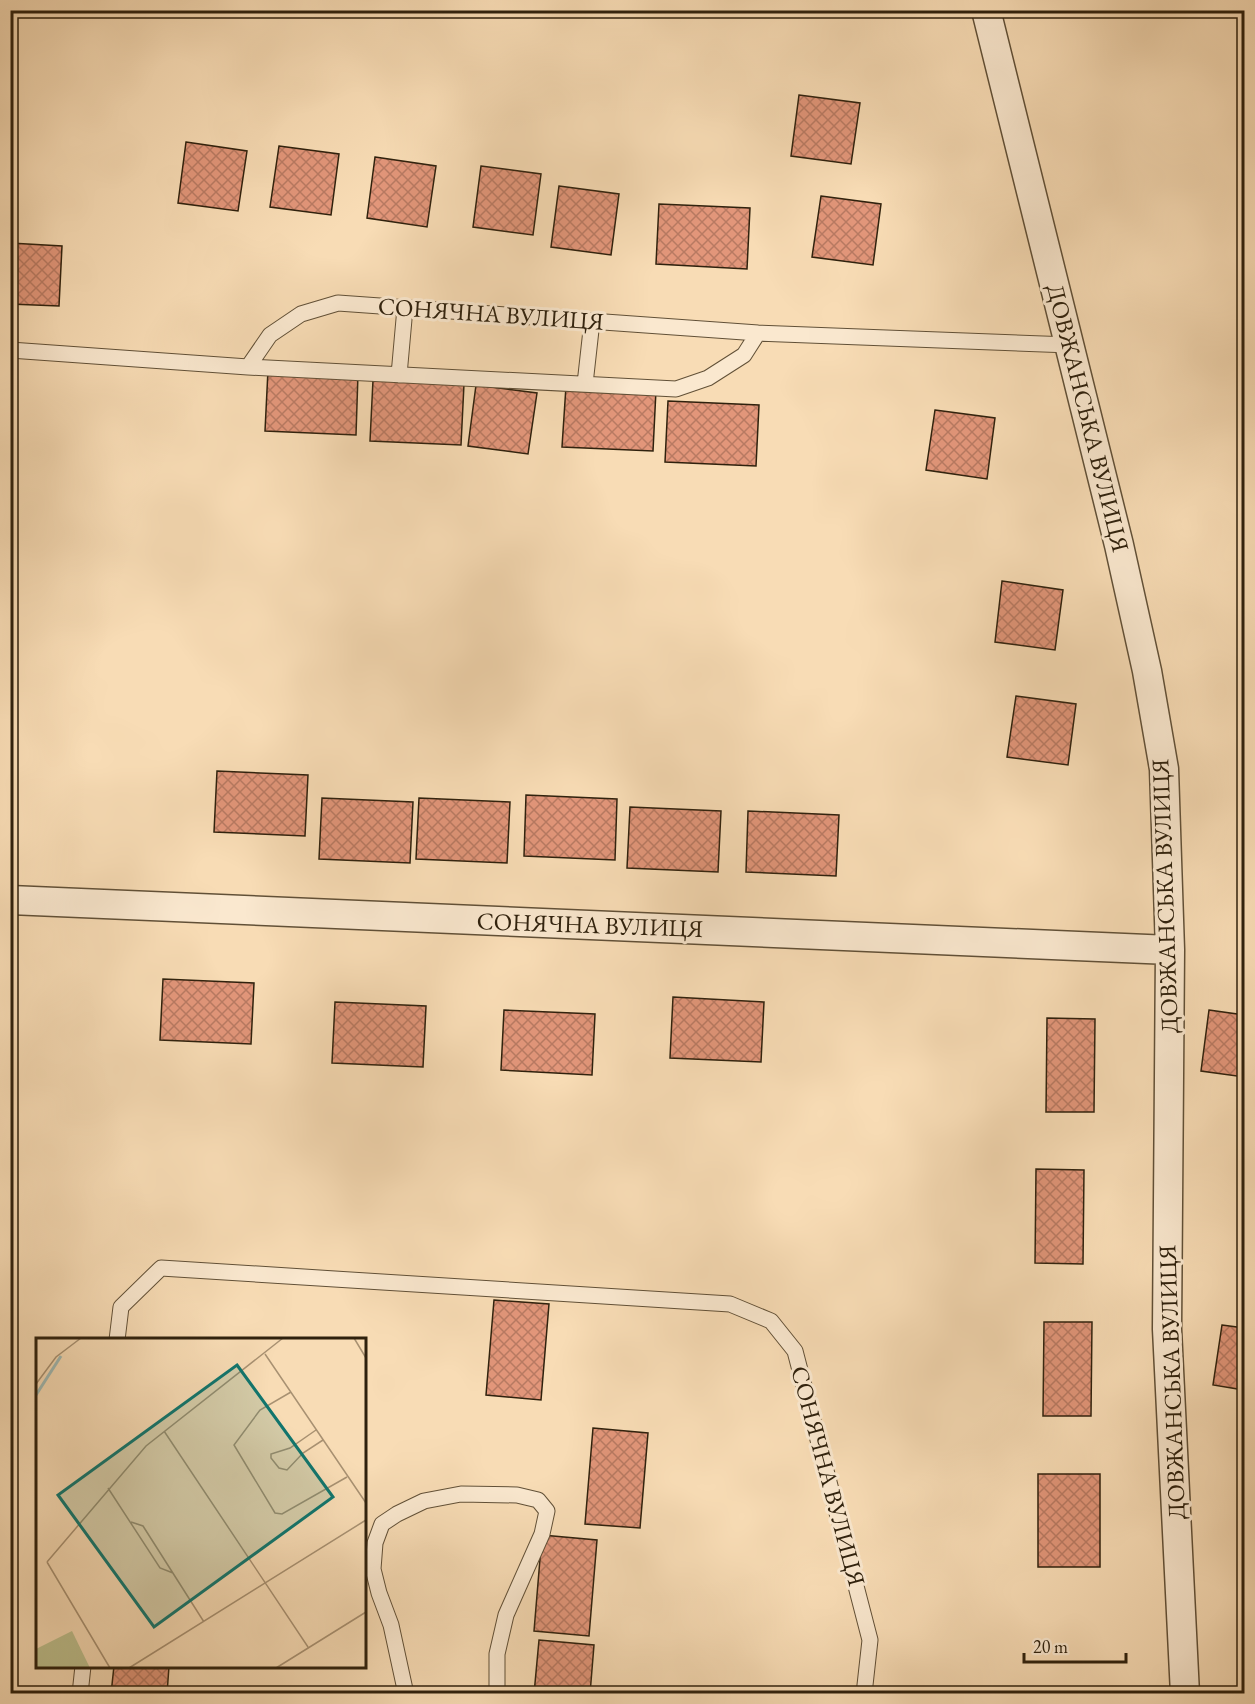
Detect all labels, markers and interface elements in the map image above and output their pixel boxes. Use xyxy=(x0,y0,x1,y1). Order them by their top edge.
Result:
street label: ДОВЖАНСЬКА ВУЛИЦЯ xyxy=(1040,281,1137,555)
street label: СОНЯЧНА ВУЛИЦЯ xyxy=(377,290,605,337)
street label: ДОВЖАНСЬКА ВУЛИЦЯ xyxy=(1144,758,1185,1034)
street label: СОНЯЧНА ВУЛИЦЯ xyxy=(476,905,704,944)
street label: ДОВЖАНСЬКА ВУЛИЦЯ xyxy=(1151,1244,1192,1520)
inset map xyxy=(36,1338,366,1668)
street label: СОНЯЧНА ВУЛИЦЯ xyxy=(784,1362,873,1589)
scale bar xyxy=(1024,1626,1126,1664)
text: 20 m xyxy=(1033,1635,1068,1658)

